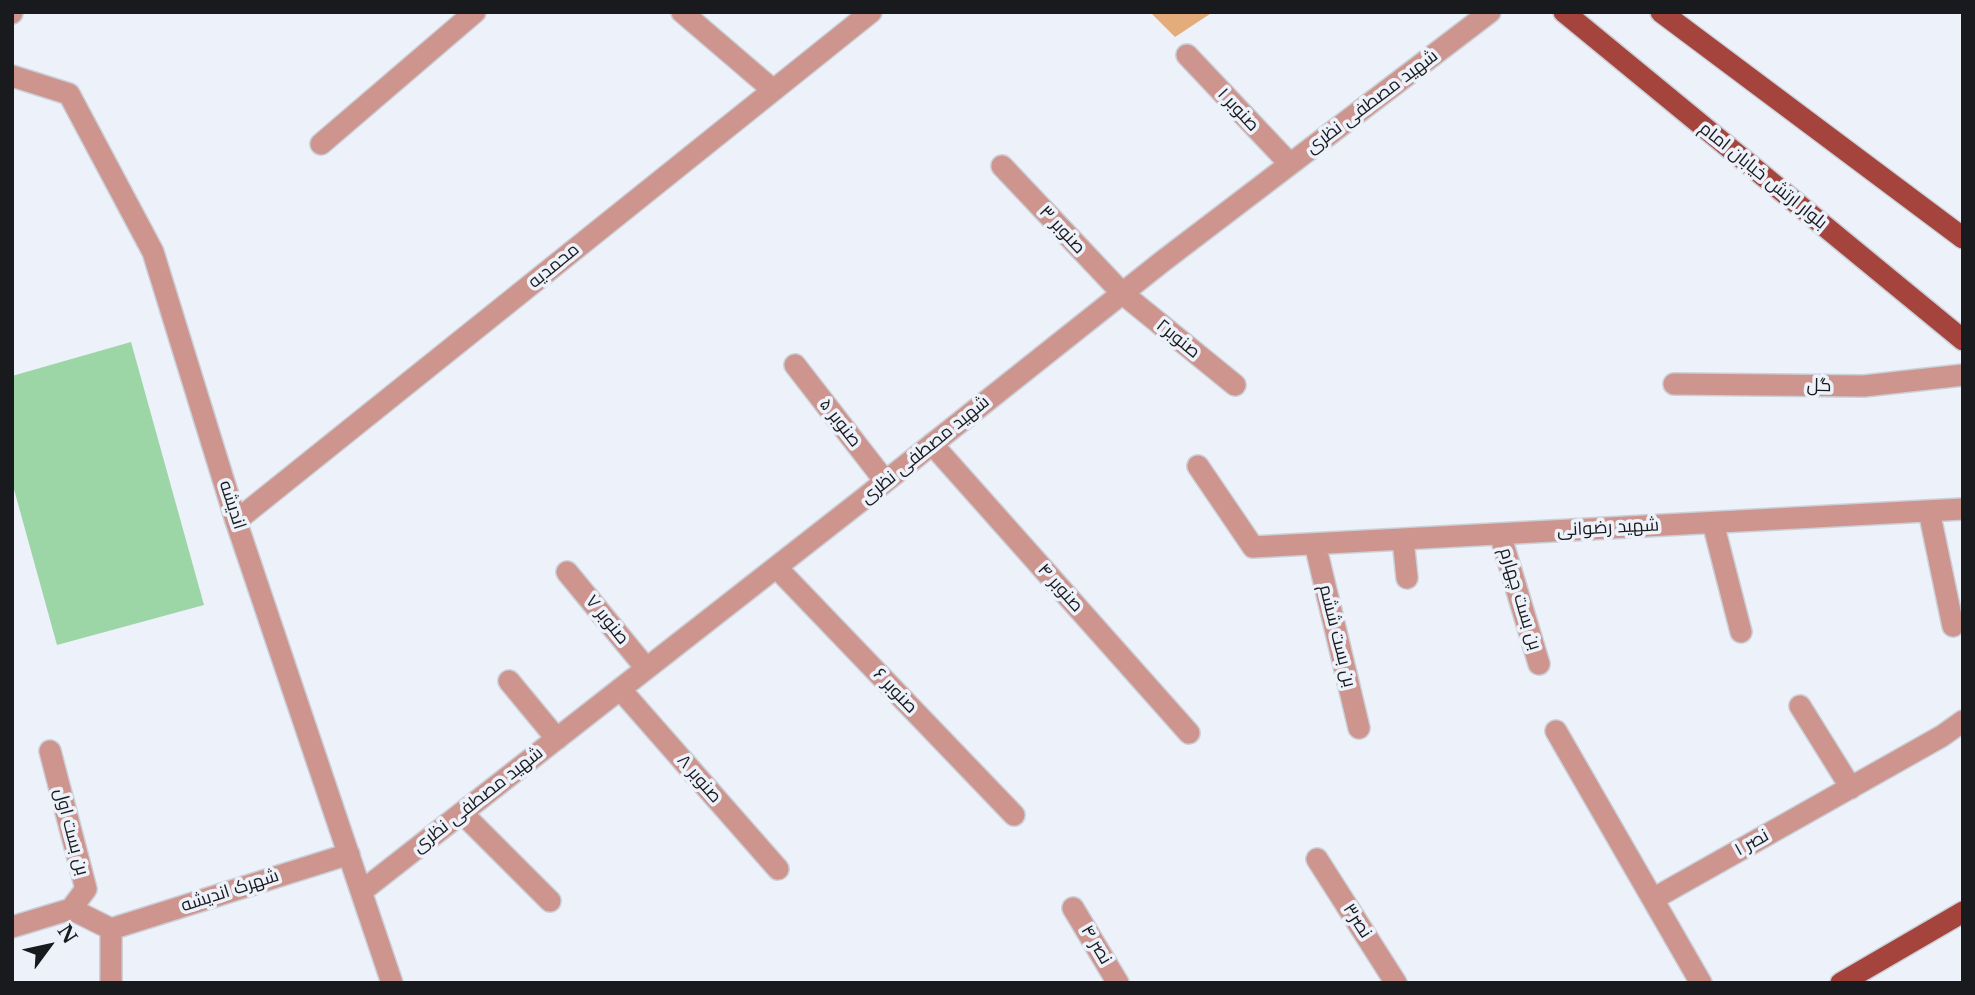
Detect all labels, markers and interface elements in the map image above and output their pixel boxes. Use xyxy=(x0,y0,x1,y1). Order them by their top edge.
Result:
street label: شهید مصطفی نظری xyxy=(1302,45,1442,159)
street label: صنوبر ۱ xyxy=(1213,84,1263,136)
street label: بلوار ارتش خیابان امام xyxy=(1695,118,1831,234)
street label: صنوبر ۳ xyxy=(1034,201,1090,259)
street label: محمدیه xyxy=(524,239,584,293)
street label: صنوبر۲ xyxy=(1152,315,1204,363)
street label: گل xyxy=(1806,375,1832,397)
street label: شهید مصطفی نظری xyxy=(856,391,994,509)
street label: صنوبر ۵ xyxy=(814,394,866,452)
street label: اندیشه xyxy=(214,478,250,532)
street label: شهید رضوانی xyxy=(1556,515,1660,541)
street label: بن بست چهارم xyxy=(1494,545,1546,653)
street label: صنوبر ۴ xyxy=(1033,559,1087,617)
street label: بن بست ششم xyxy=(1314,582,1360,690)
street label: صنوبر ۷ xyxy=(581,591,633,649)
street label: صنوبر ۶ xyxy=(868,664,922,718)
street label: شهید مصطفی نظری xyxy=(408,742,548,858)
street label: صنوبر ۸ xyxy=(672,750,726,808)
street label: بن بست اول xyxy=(49,786,93,878)
street label: نصر ۱ xyxy=(1731,825,1773,861)
street label: شهرک اندیشه xyxy=(178,865,282,917)
street label: نصر۳ xyxy=(1338,900,1376,942)
north arrow xyxy=(14,911,84,981)
text: N xyxy=(53,921,82,948)
street label: نصر ۴ xyxy=(1076,921,1116,969)

